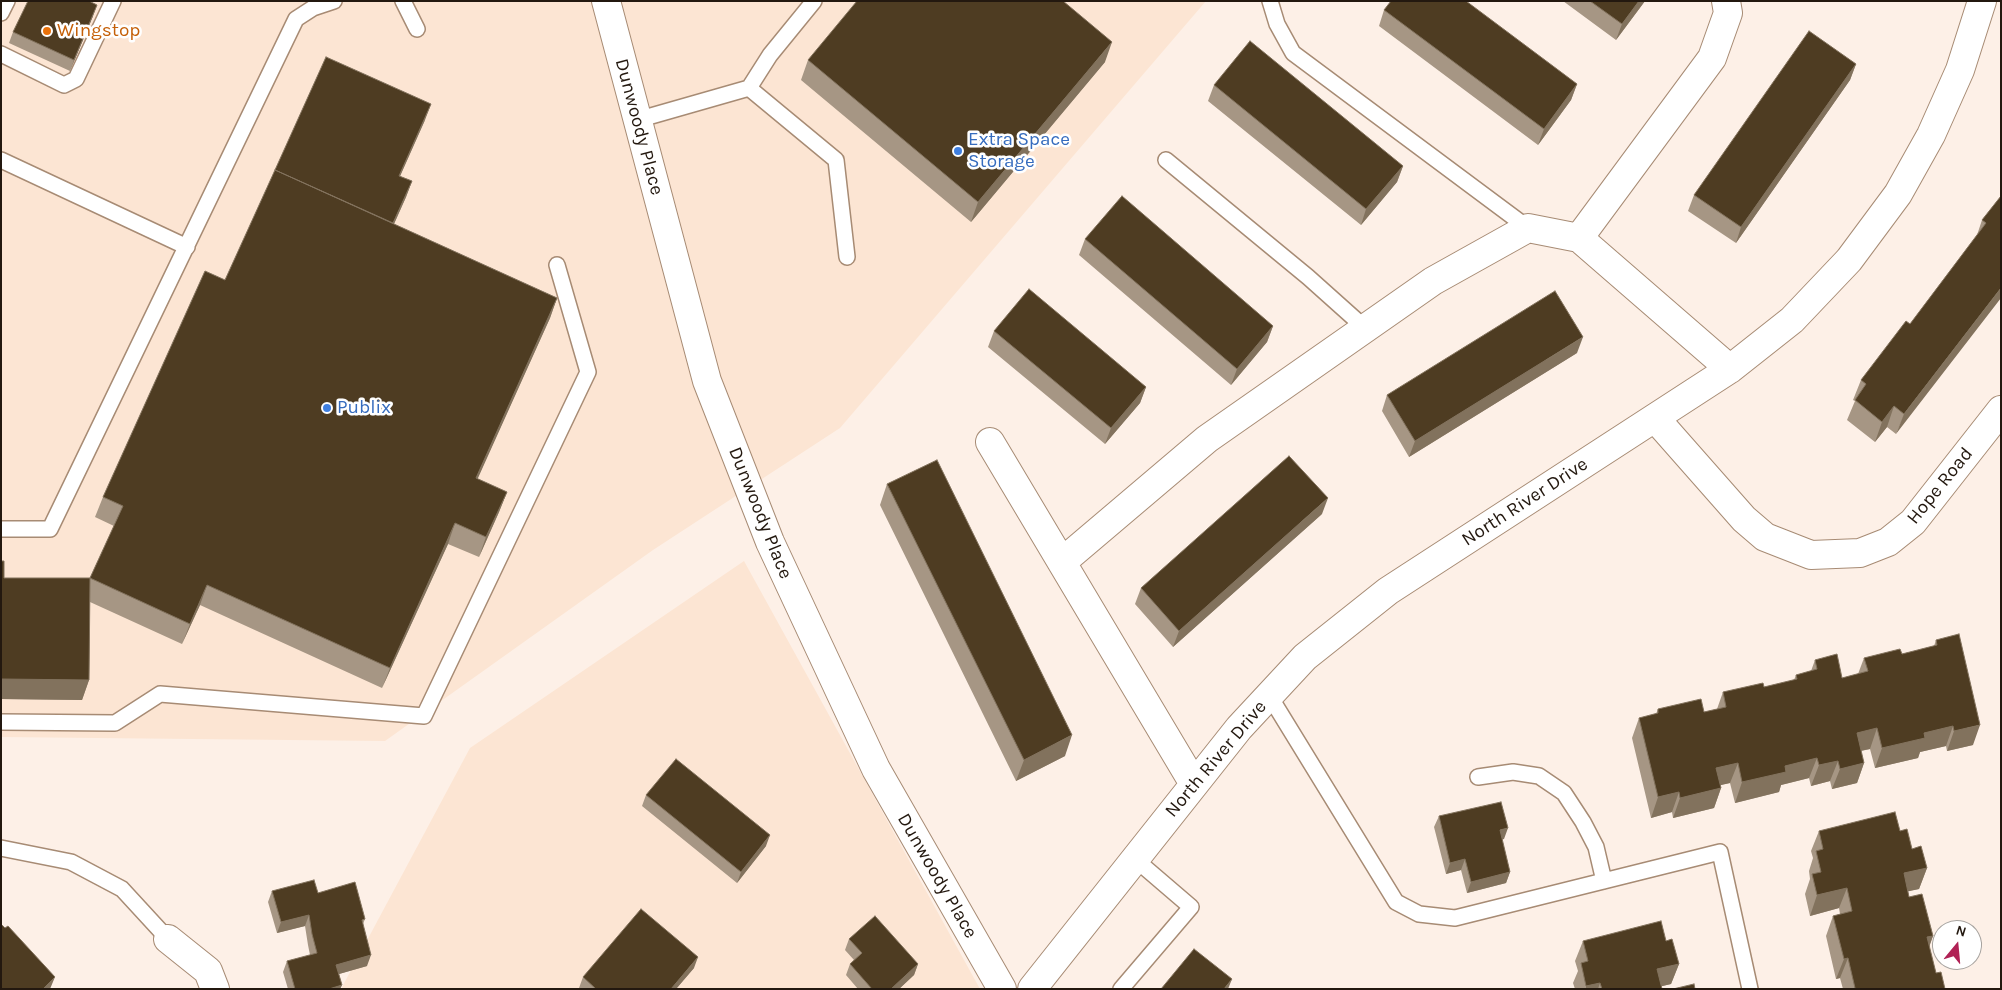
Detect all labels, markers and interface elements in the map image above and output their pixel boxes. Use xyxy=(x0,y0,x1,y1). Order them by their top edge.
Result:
place label: Wingstop xyxy=(57,20,140,42)
marker: Wingstop xyxy=(41,25,53,37)
street label: Dunwoody Place xyxy=(610,56,668,198)
place label: Extra Space Storage xyxy=(968,129,1070,173)
marker: Extra Space Storage xyxy=(952,145,964,157)
place label: Publix xyxy=(337,397,391,419)
marker: Publix xyxy=(321,402,333,414)
street label: Hope Road xyxy=(1902,443,1978,529)
street label: Dunwoody Place xyxy=(723,444,797,582)
street label: North River Drive xyxy=(1458,453,1592,551)
street label: North River Drive xyxy=(1160,696,1272,822)
street label: Dunwoody Place xyxy=(892,809,982,943)
north arrow xyxy=(1932,920,1982,970)
text: N xyxy=(1954,922,1969,941)

